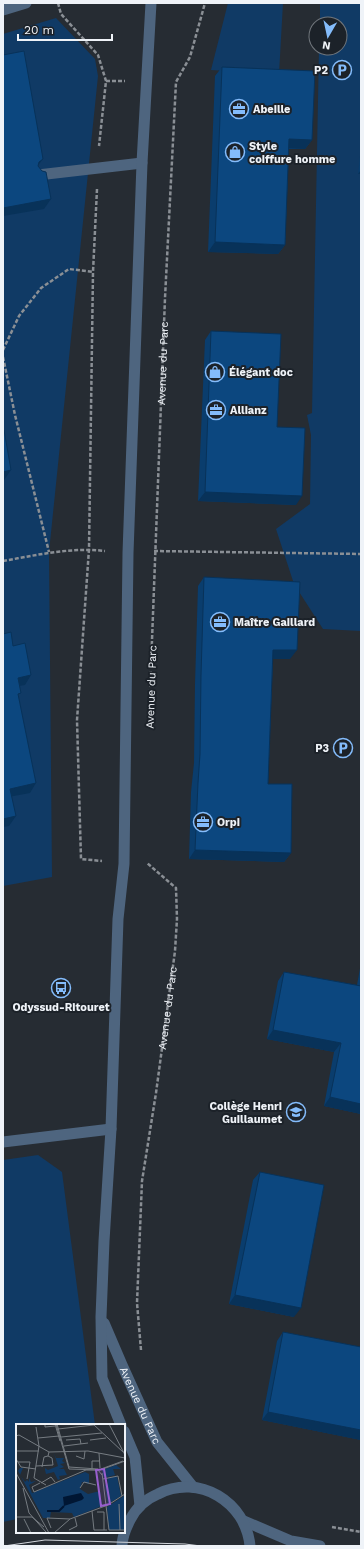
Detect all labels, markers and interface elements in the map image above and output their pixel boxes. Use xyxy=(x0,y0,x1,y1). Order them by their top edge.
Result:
scale bar xyxy=(18,16,112,42)
north arrow xyxy=(308,16,348,56)
text: 20 m xyxy=(24,23,54,37)
text: N xyxy=(321,38,332,52)
parking icon: P2 xyxy=(331,59,353,81)
place label: P2 xyxy=(314,64,328,77)
office icon: Abeille xyxy=(228,98,250,120)
place label: Abeille xyxy=(253,103,290,116)
place label: Style coiffure homme xyxy=(249,140,335,166)
shop icon: Style coiffure homme xyxy=(224,141,246,163)
street label: Avenue du Parc xyxy=(155,321,171,405)
shop icon: Élégant doc xyxy=(204,361,226,383)
place label: Élégant doc xyxy=(229,366,293,379)
office icon: Allianz xyxy=(205,399,227,421)
place label: Allianz xyxy=(230,404,267,417)
office icon: Maître Gaillard xyxy=(209,611,231,633)
place label: Maître Gaillard xyxy=(234,616,315,629)
street label: Avenue du Parc xyxy=(144,645,159,729)
parking icon: P3 xyxy=(332,737,354,759)
place label: P3 xyxy=(315,742,329,755)
office icon: Orpi xyxy=(192,811,214,833)
place label: Orpi xyxy=(217,816,240,829)
street label: Avenue du Parc xyxy=(156,966,180,1051)
bus stop icon: Odyssud-Ritouret xyxy=(50,977,72,999)
place label: Odyssud-Ritouret xyxy=(12,1001,110,1014)
place label: Collège Henri Guillaumet xyxy=(209,1100,282,1126)
school or university icon: Collège Henri Guillaumet xyxy=(285,1101,307,1123)
street label: Avenue du Parc xyxy=(117,1365,163,1446)
inset map xyxy=(16,1424,125,1533)

